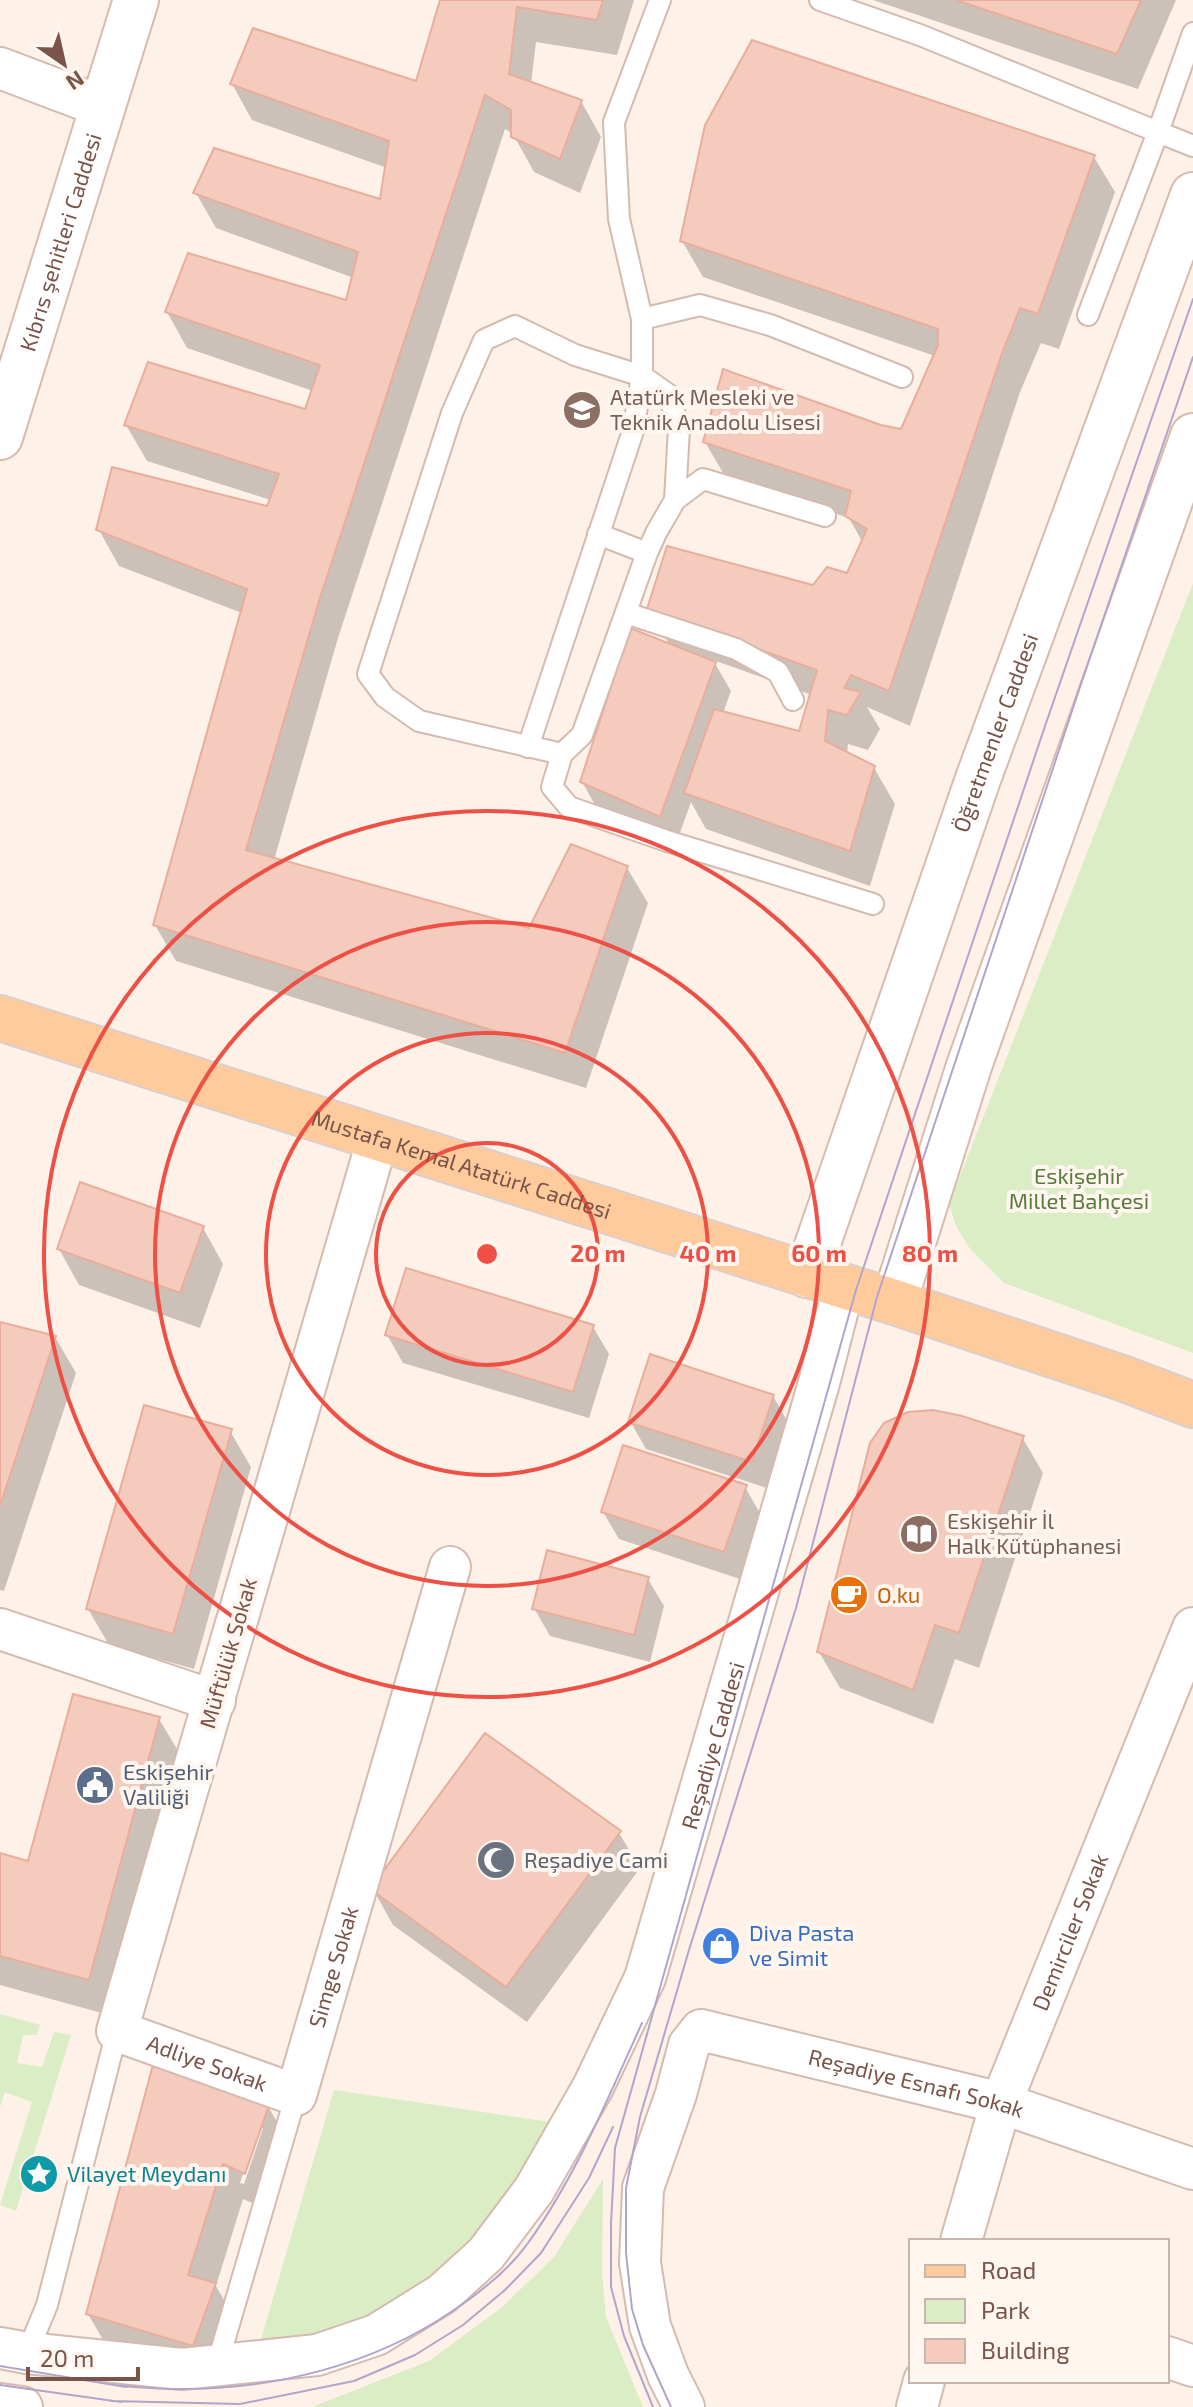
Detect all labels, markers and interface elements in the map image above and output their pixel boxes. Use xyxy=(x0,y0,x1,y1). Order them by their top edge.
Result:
north arrow xyxy=(24,24,104,104)
text: N xyxy=(62,66,90,97)
street label: Kıbrıs şehitleri Caddesi xyxy=(14,130,106,354)
place label: Atatürk Mesleki ve Teknik Anadolu Lisesi xyxy=(610,383,821,434)
school or university icon: Atatürk Mesleki ve Teknik Anadolu Lisesi xyxy=(561,389,603,431)
street label: Öğretmenler Caddesi xyxy=(947,629,1043,835)
street label: Mustafa Kemal Atatürk Caddesi xyxy=(308,1104,615,1223)
park label: Eskişehir Millet Bahçesi xyxy=(1009,1162,1149,1215)
text: 20 m xyxy=(570,1238,626,1267)
text: 40 m xyxy=(680,1238,736,1267)
text: 60 m xyxy=(791,1238,847,1267)
text: 80 m xyxy=(902,1238,958,1267)
centre of rings xyxy=(473,1240,501,1268)
place label: Eskişehir İl Halk Kütüphanesi xyxy=(947,1507,1121,1558)
library icon: Eskişehir İl Halk Kütüphanesi xyxy=(898,1513,940,1555)
street label: Müftülük Sokak xyxy=(193,1574,261,1731)
cafe icon: O.ku xyxy=(828,1574,870,1616)
place label: O.ku xyxy=(877,1581,920,1607)
street label: Reşadiye Caddesi xyxy=(675,1659,749,1832)
place label: Eskişehir Valiliği xyxy=(123,1758,213,1809)
public building icon: Eskişehir Valiliği xyxy=(74,1764,116,1806)
mosque icon: Reşadiye Cami xyxy=(475,1839,517,1881)
place label: Reşadiye Cami xyxy=(524,1846,668,1874)
street label: Demirciler Sokak xyxy=(1026,1849,1112,2014)
street label: Simge Sokak xyxy=(302,1903,362,2030)
place label: Diva Pasta ve Simit xyxy=(749,1919,854,1970)
shop icon: Diva Pasta ve Simit xyxy=(700,1925,742,1967)
street label: Adliye Sokak xyxy=(144,2029,271,2096)
street label: Reşadiye Esnafı Sokak xyxy=(806,2043,1028,2122)
place icon: Vilayet Meydanı xyxy=(18,2153,60,2195)
place label: Vilayet Meydanı xyxy=(67,2160,227,2186)
legend xyxy=(909,2239,1169,2383)
text: Road xyxy=(981,2255,1036,2284)
text: Park xyxy=(981,2295,1030,2324)
scale bar xyxy=(28,2331,138,2381)
text: Building xyxy=(981,2335,1070,2364)
text: 20 m xyxy=(40,2343,94,2372)

